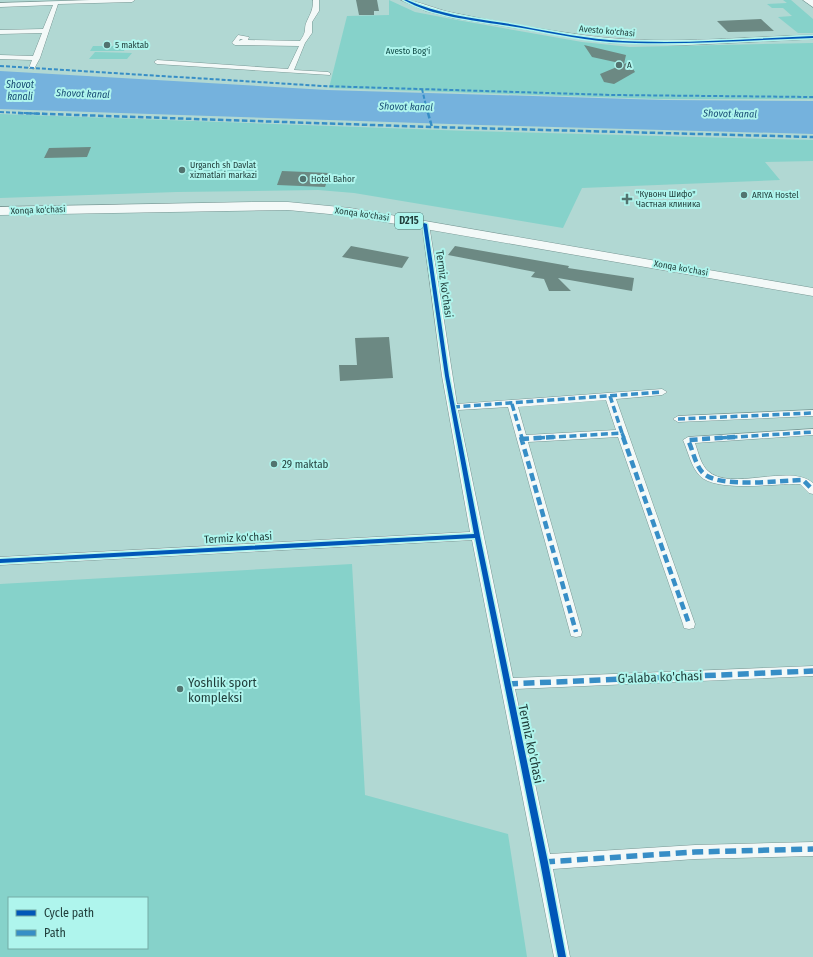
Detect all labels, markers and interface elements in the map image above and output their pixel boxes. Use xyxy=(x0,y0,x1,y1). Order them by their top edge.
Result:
street label: Avesto ko'chasi xyxy=(579,24,635,38)
marker: 5 maktab xyxy=(102,40,112,50)
place label: 5 maktab xyxy=(115,40,149,50)
park label: Avesto Bog'i xyxy=(386,46,430,56)
marker: A xyxy=(614,60,624,70)
place label: A xyxy=(627,60,632,70)
water label: Shovot kanali xyxy=(5,79,35,103)
water label: Shovot kanal xyxy=(55,87,110,101)
water label: Shovot kanal xyxy=(378,101,433,113)
water label: Shovot kanal xyxy=(702,108,757,120)
place label: Urganch sh Davlat xizmatlari markazi xyxy=(190,160,257,180)
marker: Urganch sh Davlat xizmatlari markazi xyxy=(177,165,187,175)
marker: Hotel Bahor xyxy=(298,174,308,184)
place label: Hotel Bahor xyxy=(311,174,356,184)
place label: "Кувонч Шифо" Частная клиника xyxy=(636,189,701,209)
marker: ARIYA Hostel xyxy=(739,190,749,200)
place label: ARIYA Hostel xyxy=(752,190,799,200)
marker: "Кувонч Шифо" Частная клиника xyxy=(621,193,633,205)
street label: Xonqa ko'chasi xyxy=(11,204,65,216)
street label: Xonqa ko'chasi xyxy=(334,205,390,223)
road number: D215 xyxy=(395,213,423,229)
street label: Termiz ko'chasi xyxy=(433,249,455,319)
street label: Xonqa ko'chasi xyxy=(653,258,709,278)
place label: 29 maktab xyxy=(282,458,329,471)
marker: 29 maktab xyxy=(269,459,279,469)
street label: Termiz ko'chasi xyxy=(204,530,273,546)
street label: G'alaba ko'chasi xyxy=(617,668,703,686)
place label: Yoshlik sport kompleksi xyxy=(188,675,258,705)
marker: Yoshlik sport kompleksi xyxy=(175,684,185,694)
street label: Termiz ko'chasi xyxy=(515,703,547,785)
legend xyxy=(8,897,148,949)
text: Cycle path xyxy=(44,906,94,920)
text: Path xyxy=(44,926,66,940)

